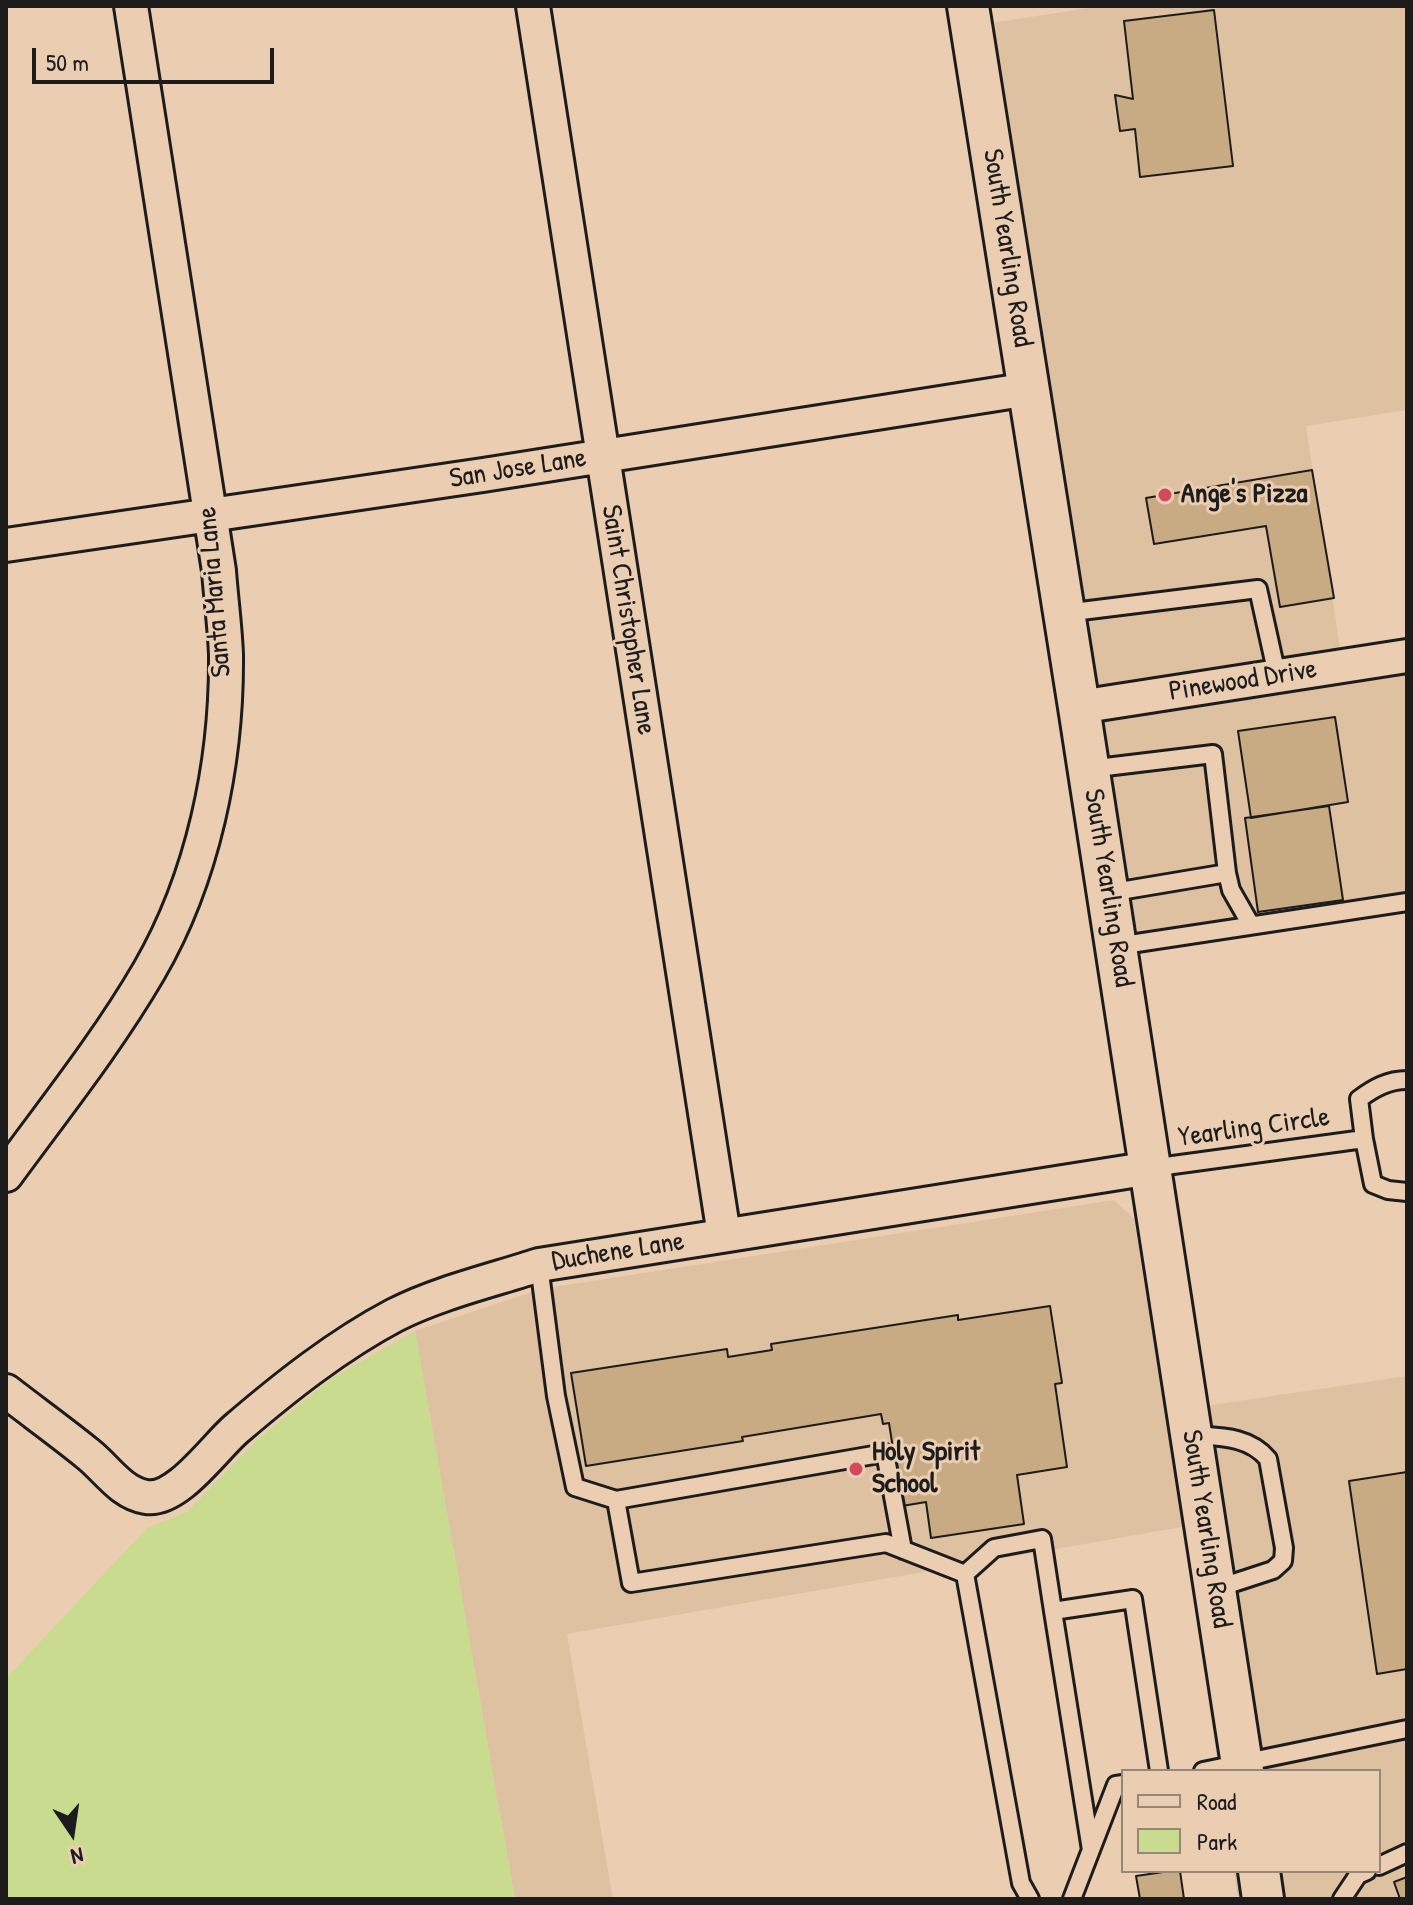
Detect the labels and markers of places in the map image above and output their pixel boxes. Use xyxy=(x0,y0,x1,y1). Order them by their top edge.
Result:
place label: Ange's Pizza xyxy=(1181,478,1307,512)
marker: Ange's Pizza xyxy=(1156,486,1174,504)
place label: Holy Spirit School xyxy=(872,1436,980,1502)
marker: Holy Spirit School xyxy=(847,1460,865,1478)

